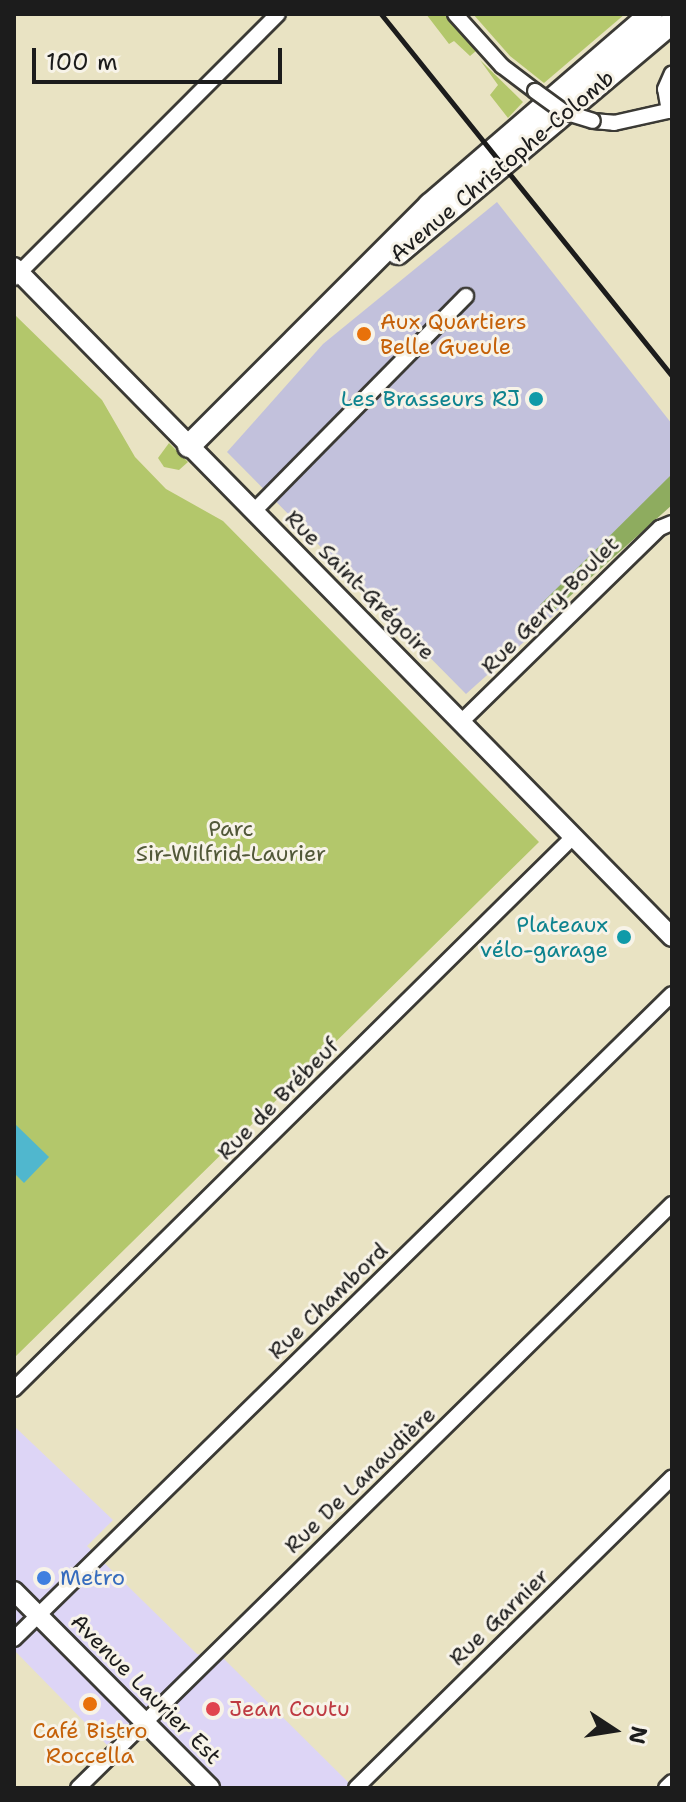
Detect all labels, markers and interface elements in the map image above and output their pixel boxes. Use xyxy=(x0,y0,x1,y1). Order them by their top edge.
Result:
scale bar xyxy=(36,32,286,82)
text: 100 m xyxy=(46,46,118,78)
street label: Avenue Christophe-Colomb xyxy=(385,64,619,268)
place label: Aux Quartiers Belle Gueule xyxy=(380,308,527,360)
marker: Aux Quartiers Belle Gueule xyxy=(355,325,373,343)
place label: Les Brasseurs RJ xyxy=(341,386,520,412)
marker: Les Brasseurs RJ xyxy=(527,390,545,408)
street label: Rue Saint-Grégoire xyxy=(280,505,440,665)
street label: Rue Gerry-Boulet xyxy=(476,531,624,679)
park label: Parc Sir-Wilfrid-Laurier xyxy=(136,815,326,866)
place label: Plateaux vélo-garage xyxy=(480,911,608,962)
marker: Plateaux vélo-garage xyxy=(615,928,633,946)
street label: Rue de Brébeuf xyxy=(212,1033,344,1165)
street label: Rue Chambord xyxy=(263,1237,393,1365)
street label: Rue De Lanaudière xyxy=(279,1401,441,1559)
street label: Rue Garnier xyxy=(444,1563,554,1671)
place label: Metro xyxy=(60,1565,125,1591)
marker: Metro xyxy=(35,1569,53,1587)
street label: Avenue Laurier Est xyxy=(65,1608,227,1770)
north arrow xyxy=(574,1690,654,1770)
marker: Café Bistro Roccella xyxy=(81,1695,99,1713)
place label: Jean Coutu xyxy=(229,1696,350,1722)
marker: Jean Coutu xyxy=(204,1700,222,1718)
place label: Café Bistro Roccella xyxy=(32,1717,148,1768)
text: N xyxy=(622,1724,654,1747)

